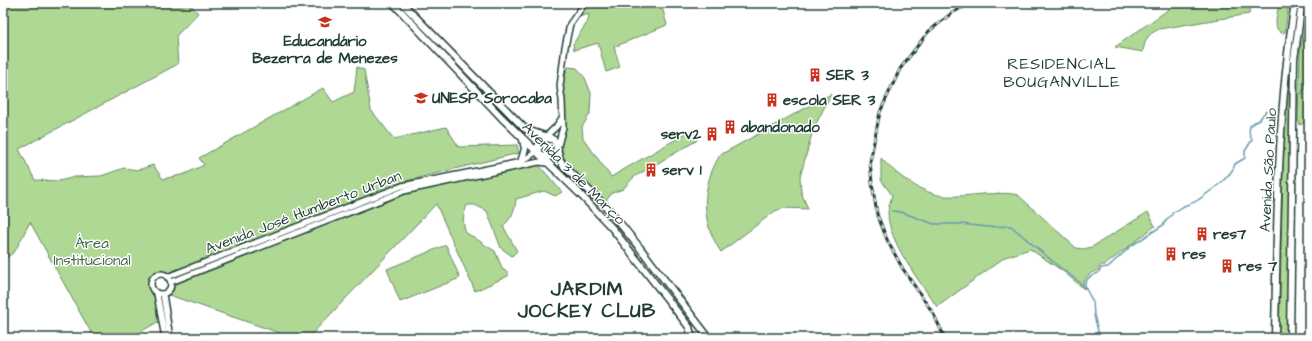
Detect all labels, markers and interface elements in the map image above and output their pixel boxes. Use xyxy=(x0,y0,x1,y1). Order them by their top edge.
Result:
school or university icon: Educandário Bezerra de Menezes xyxy=(317,14,333,30)
place label: Educandário Bezerra de Menezes xyxy=(252,31,398,69)
district label: RESIDENCIAL BOUGANVILLE xyxy=(1003,53,1121,93)
place label: SER 3 xyxy=(825,65,869,86)
building icon: SER 3 xyxy=(807,67,823,83)
place label: UNESP Sorocaba xyxy=(432,88,552,109)
school or university icon: UNESP Sorocaba xyxy=(413,90,429,106)
place label: escola SER 3 xyxy=(783,90,876,111)
building icon: escola SER 3 xyxy=(764,92,780,108)
street label: Avenida São Paulo xyxy=(1255,107,1282,232)
street label: Avenida 3 de Março xyxy=(517,117,630,230)
place label: abandonado xyxy=(740,117,820,138)
building icon: abandonado xyxy=(722,119,738,135)
place label: serv2 xyxy=(661,124,701,145)
building icon: serv2 xyxy=(704,126,720,142)
place label: serv 1 xyxy=(662,160,702,181)
building icon: serv 1 xyxy=(643,162,659,178)
street label: Avenida José Humberto Urban xyxy=(202,165,405,260)
place label: res7 xyxy=(1213,224,1247,245)
building icon: res7 xyxy=(1194,226,1210,242)
park label: Área Institucional xyxy=(53,233,131,271)
place label: res xyxy=(1182,244,1206,265)
building icon: res xyxy=(1163,246,1179,262)
place label: res 7 xyxy=(1238,256,1278,277)
building icon: res 7 xyxy=(1219,258,1235,274)
district label: JARDIM JOCKEY CLUB xyxy=(517,276,656,325)

